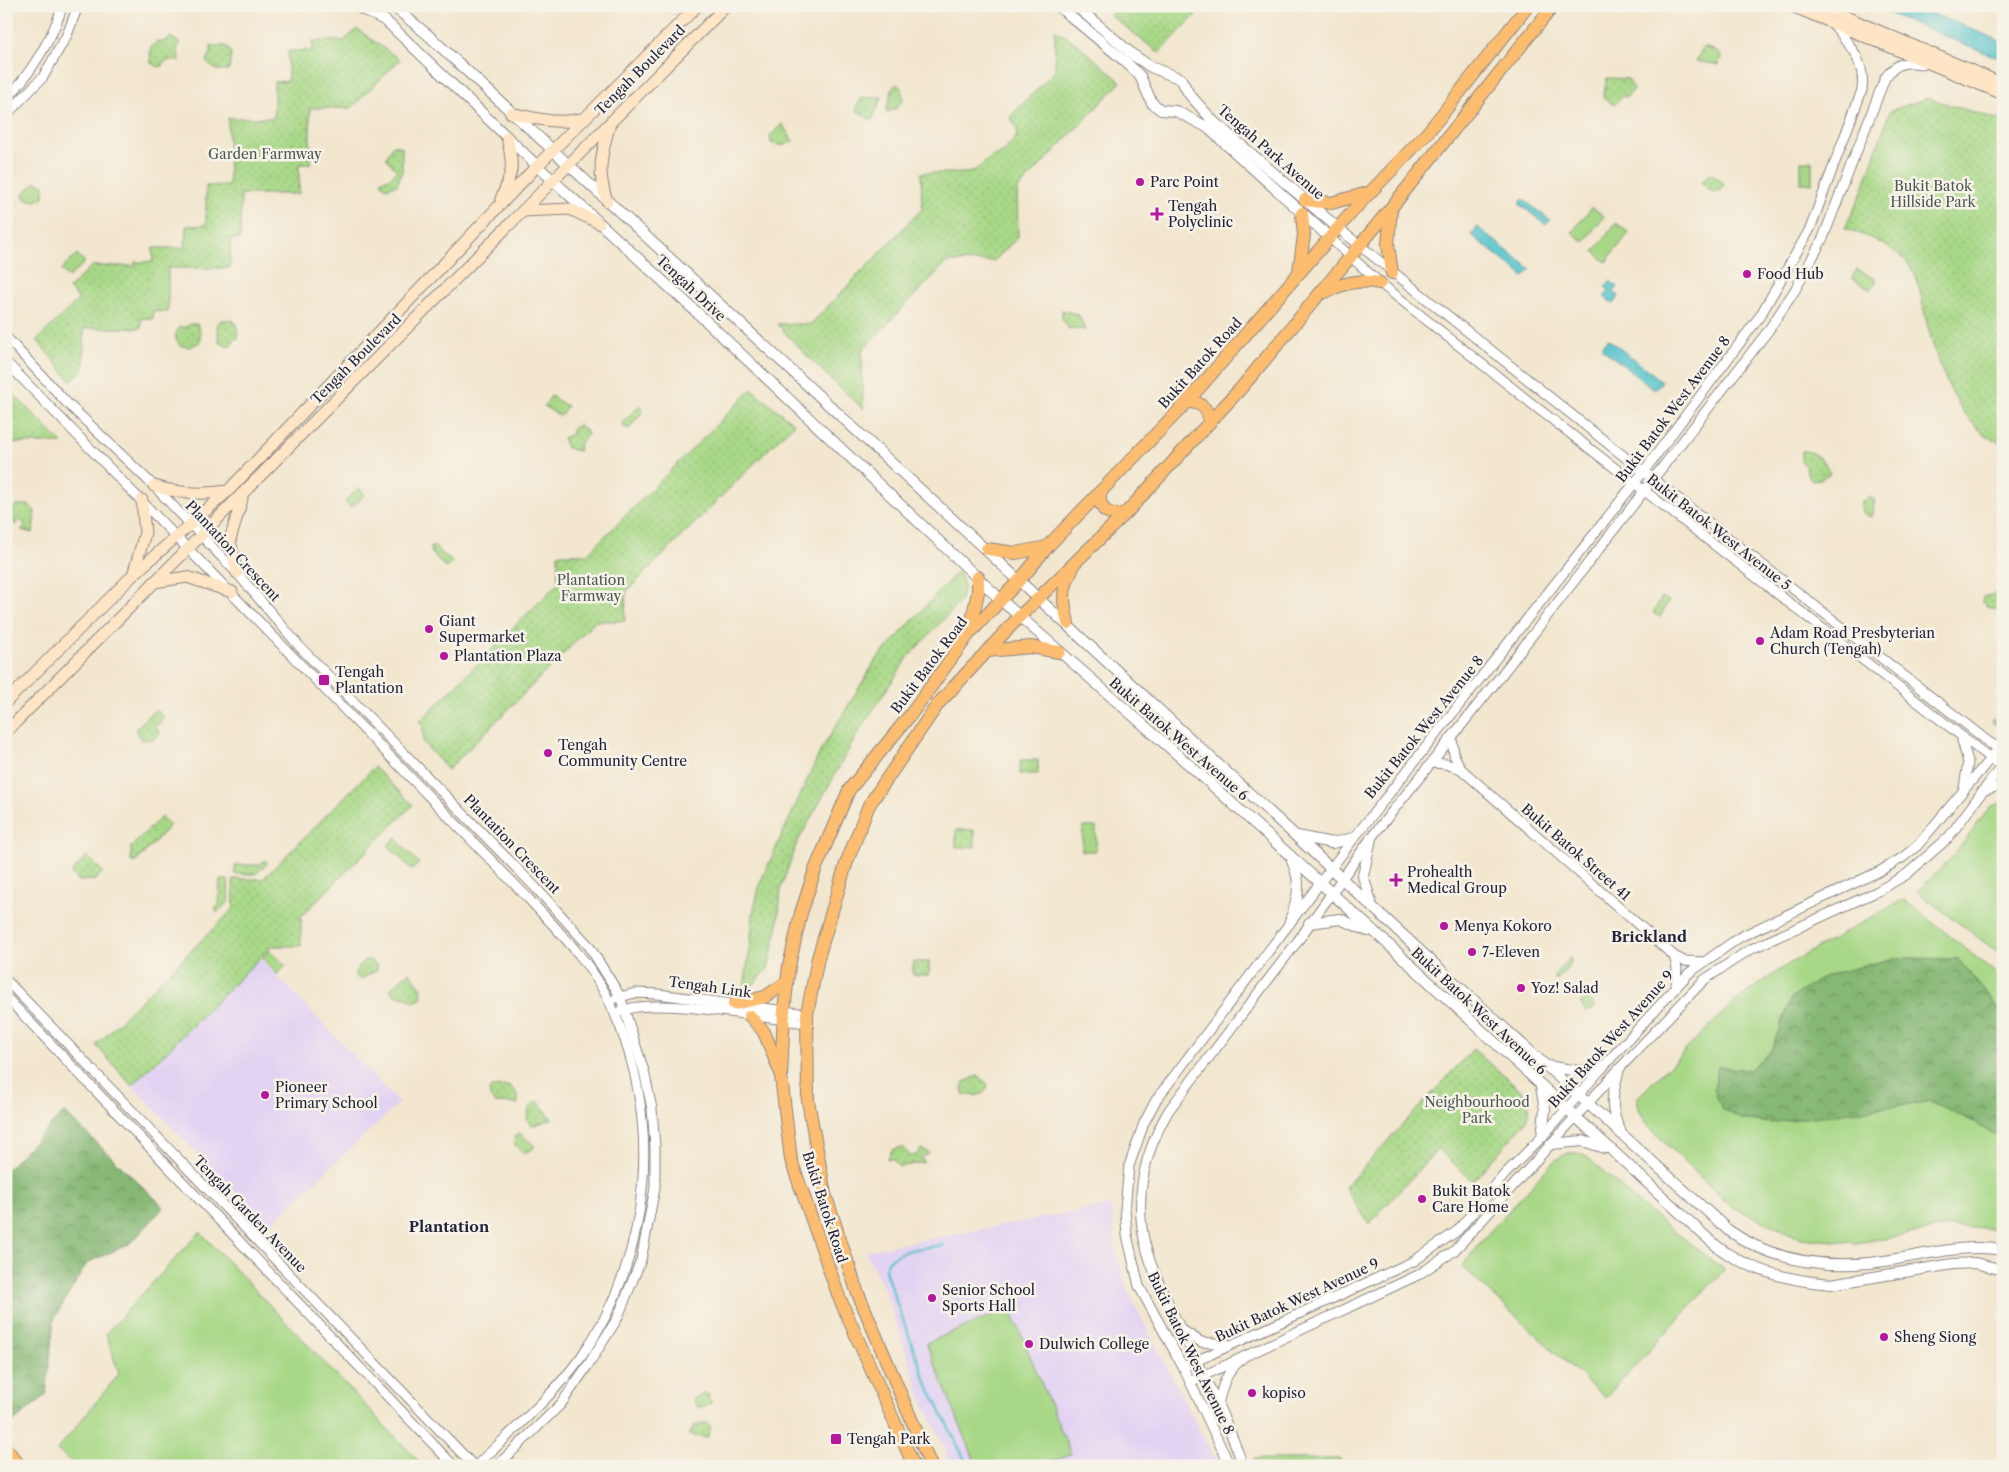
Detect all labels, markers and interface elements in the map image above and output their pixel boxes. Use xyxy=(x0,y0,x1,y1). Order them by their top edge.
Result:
street label: Tengah Boulevard xyxy=(591,21,689,119)
street label: Tengah Park Avenue xyxy=(1214,101,1328,204)
park label: Garden Farmway xyxy=(208,145,322,163)
place label: Parc Point xyxy=(1150,173,1219,191)
marker: Parc Point xyxy=(1134,176,1146,188)
park label: Bukit Batok Hillside Park xyxy=(1890,177,1977,211)
place label: Tengah Polyclinic xyxy=(1168,197,1233,231)
marker: Tengah Polyclinic xyxy=(1150,207,1164,221)
street label: Tengah Drive xyxy=(652,251,730,325)
place label: Food Hub xyxy=(1757,265,1824,283)
marker: Food Hub xyxy=(1741,268,1753,280)
street label: Tengah Boulevard xyxy=(307,310,405,408)
street label: Bukit Batok Road xyxy=(1154,313,1246,412)
street label: Bukit Batok West Avenue 8 xyxy=(1612,332,1734,486)
street label: Bukit Batok West Avenue 5 xyxy=(1643,470,1795,594)
street label: Plantation Crescent xyxy=(182,497,284,605)
park label: Plantation Farmway xyxy=(557,571,625,605)
place label: Giant Supermarket xyxy=(439,612,525,646)
street label: Bukit Batok Road xyxy=(887,613,971,717)
marker: Giant Supermarket xyxy=(423,623,435,635)
place label: Adam Road Presbyterian Church (Tengah) xyxy=(1769,624,1935,658)
marker: Adam Road Presbyterian Church (Tengah) xyxy=(1754,635,1766,647)
place label: Plantation Plaza xyxy=(454,647,562,665)
marker: Plantation Plaza xyxy=(438,650,450,662)
street label: Bukit Batok West Avenue 8 xyxy=(1361,652,1487,802)
place label: Tengah Plantation xyxy=(335,663,404,697)
marker: Tengah Plantation xyxy=(317,673,331,687)
street label: Bukit Batok West Avenue 6 xyxy=(1106,674,1252,804)
place label: Tengah Community Centre xyxy=(558,736,687,770)
marker: Tengah Community Centre xyxy=(542,747,554,759)
street label: Plantation Crescent xyxy=(460,790,564,898)
street label: Bukit Batok Street 41 xyxy=(1518,800,1634,904)
place label: Prohealth Medical Group xyxy=(1407,863,1507,897)
marker: Prohealth Medical Group xyxy=(1389,873,1403,887)
place label: Menya Kokoro xyxy=(1454,917,1552,935)
marker: Menya Kokoro xyxy=(1438,920,1450,932)
district label: Brickland xyxy=(1611,927,1687,946)
street label: Bukit Batok West Avenue 6 xyxy=(1407,943,1551,1079)
place label: 7-Eleven xyxy=(1482,943,1540,961)
marker: 7-Eleven xyxy=(1466,946,1478,958)
street label: Bukit Batok West Avenue 9 xyxy=(1544,966,1678,1112)
street label: Tengah Link xyxy=(668,972,753,1002)
place label: Yoz! Salad xyxy=(1530,979,1599,997)
marker: Yoz! Salad xyxy=(1515,982,1527,994)
place label: Pioneer Primary School xyxy=(275,1078,378,1112)
marker: Pioneer Primary School xyxy=(259,1089,271,1101)
park label: Neighbourhood Park xyxy=(1424,1093,1530,1127)
street label: Bukit Batok Road xyxy=(798,1149,852,1266)
street label: Tengah Garden Avenue xyxy=(190,1152,311,1276)
place label: Bukit Batok Care Home xyxy=(1432,1182,1511,1216)
marker: Bukit Batok Care Home xyxy=(1416,1193,1428,1205)
district label: Plantation xyxy=(409,1217,490,1236)
street label: Bukit Batok West Avenue 9 xyxy=(1212,1254,1382,1346)
street label: Bukit Batok West Avenue 8 xyxy=(1144,1269,1238,1437)
place label: Senior School Sports Hall xyxy=(942,1281,1035,1315)
marker: Senior School Sports Hall xyxy=(926,1292,938,1304)
place label: Sheng Siong xyxy=(1894,1328,1977,1346)
marker: Sheng Siong xyxy=(1878,1331,1890,1343)
place label: Dulwich College xyxy=(1039,1335,1150,1353)
marker: Dulwich College xyxy=(1023,1338,1035,1350)
place label: kopiso xyxy=(1262,1384,1306,1402)
marker: kopiso xyxy=(1246,1387,1258,1399)
place label: Tengah Park xyxy=(847,1430,931,1448)
marker: Tengah Park xyxy=(829,1432,843,1446)

